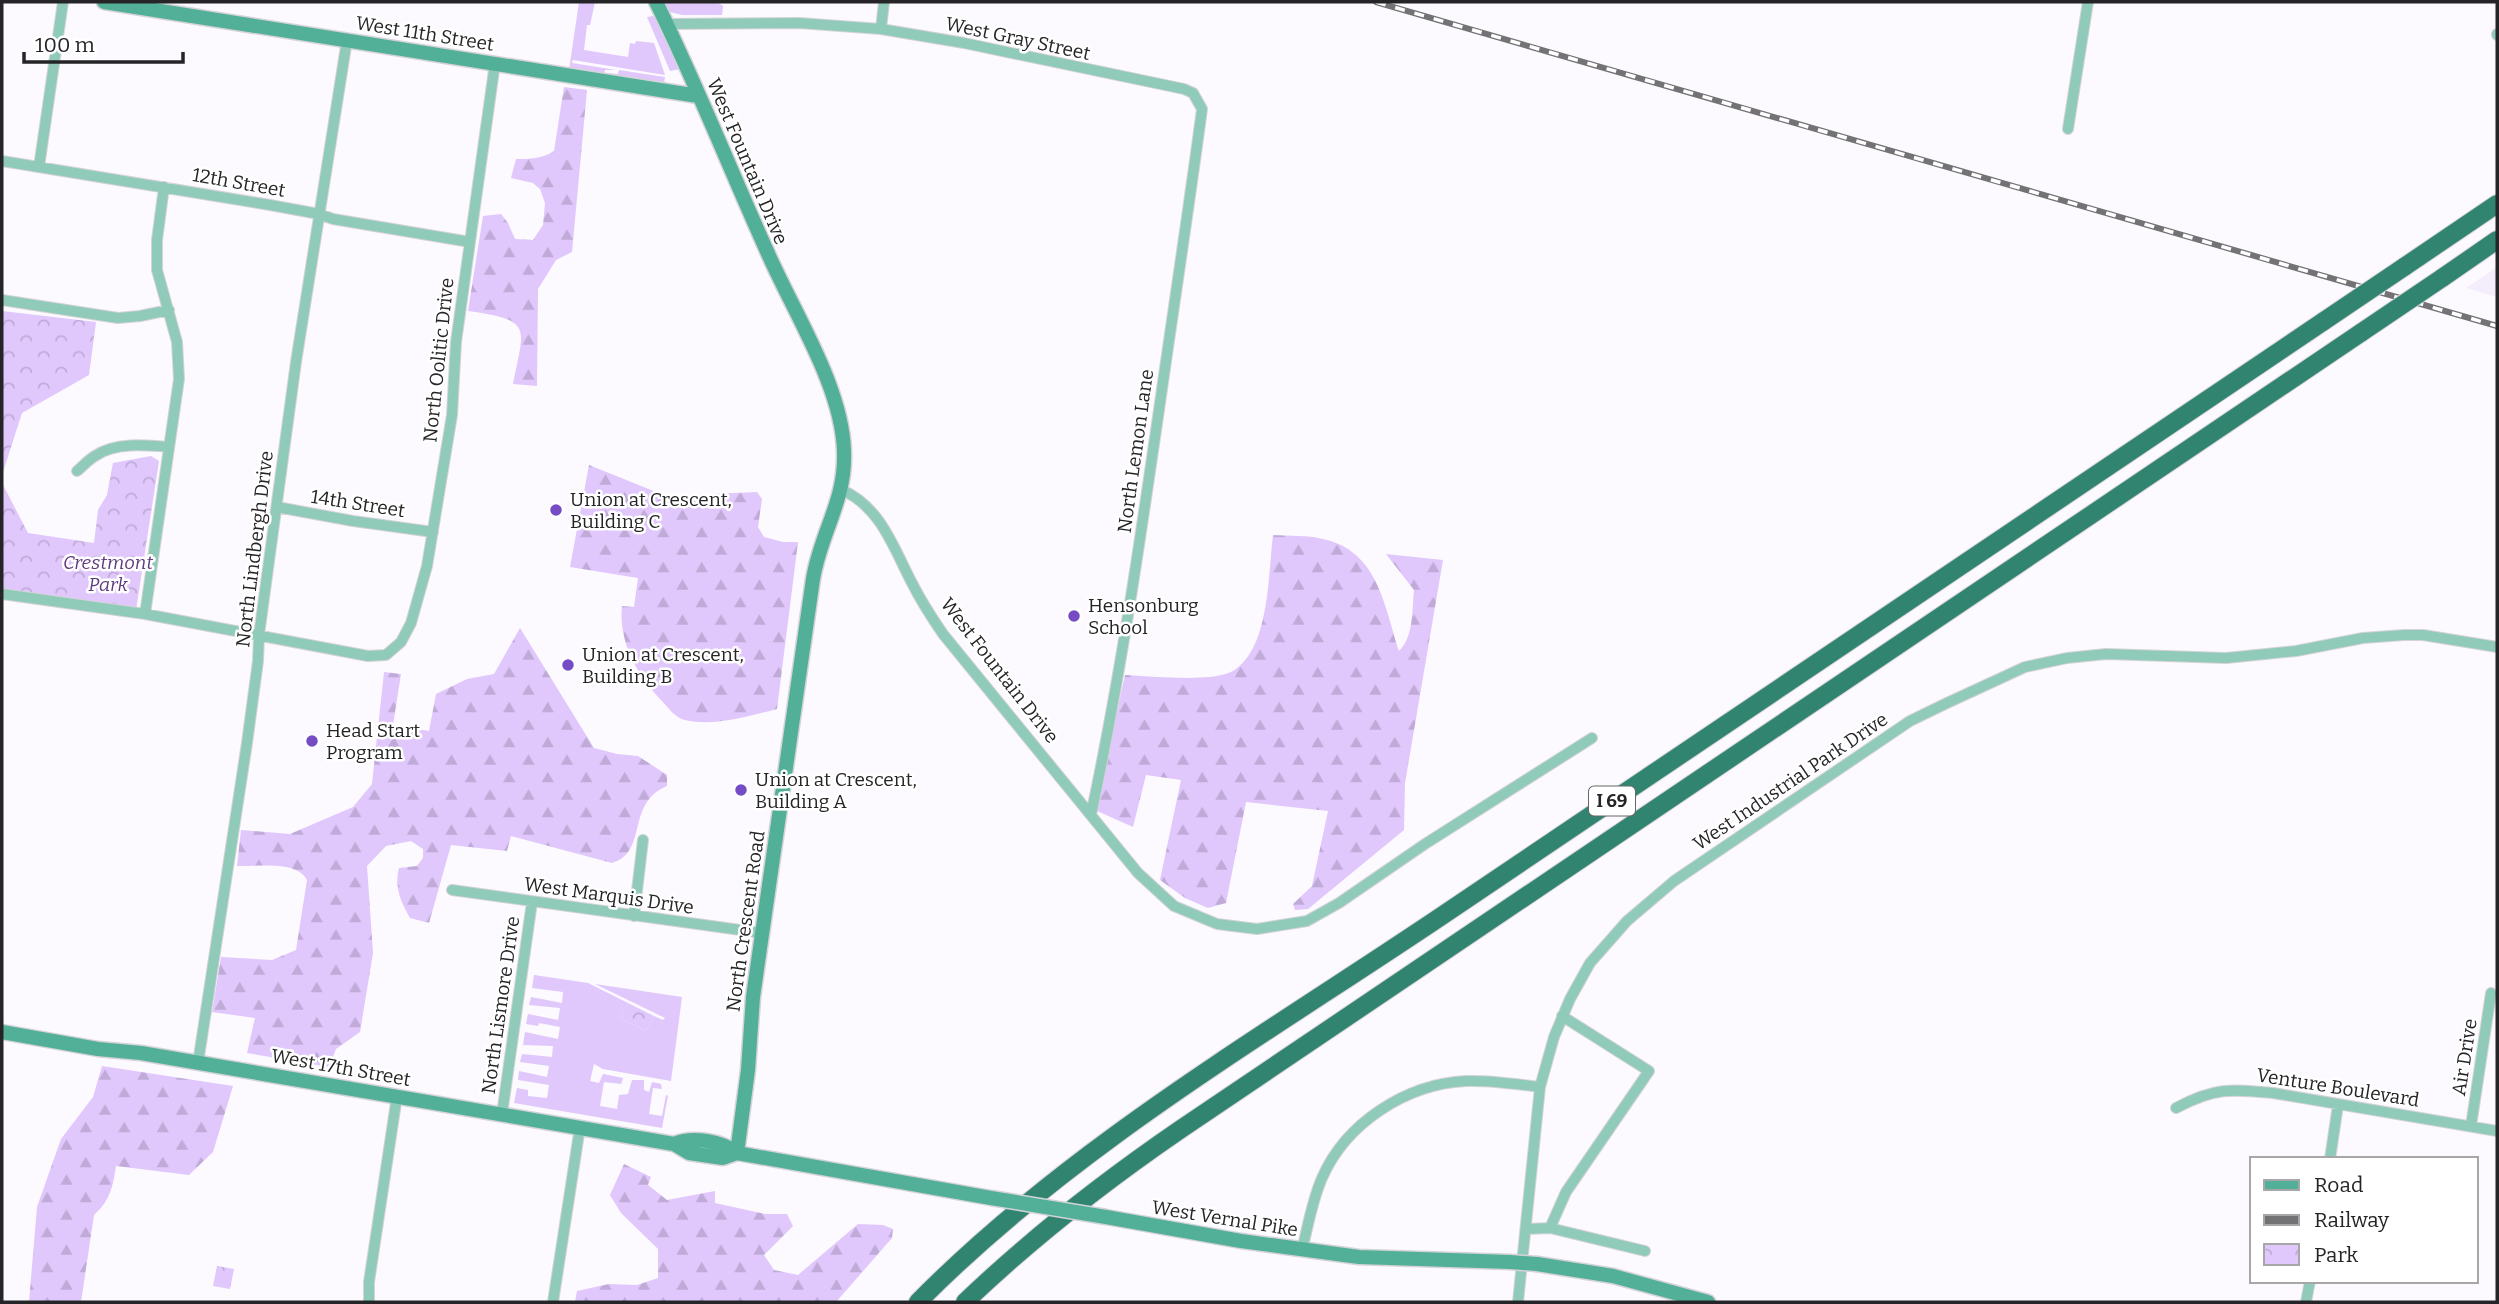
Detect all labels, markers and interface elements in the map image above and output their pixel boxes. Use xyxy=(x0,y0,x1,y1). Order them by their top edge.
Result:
street label: West 11th Street xyxy=(354,11,496,56)
street label: West Gray Street xyxy=(943,12,1092,65)
scale bar xyxy=(24,21,184,65)
text: 100 m xyxy=(35,32,95,58)
street label: West Fountain Drive xyxy=(702,75,793,248)
street label: 12th Street xyxy=(191,163,287,202)
street label: North Oolitic Drive xyxy=(418,277,459,443)
street label: North Lemon Lane xyxy=(1113,368,1158,534)
street label: North Lindbergh Drive xyxy=(231,450,278,649)
street label: 14th Street xyxy=(309,485,407,522)
place label: Union at Crescent, Building C xyxy=(570,488,732,533)
marker: Union at Crescent, Building C xyxy=(548,502,564,518)
park label: Crestmont Park xyxy=(63,551,153,596)
street label: West Fountain Drive xyxy=(936,593,1064,748)
place label: Hensonburg School xyxy=(1088,594,1199,639)
marker: Hensonburg School xyxy=(1066,608,1082,624)
place label: Union at Crescent, Building B xyxy=(582,643,744,688)
marker: Union at Crescent, Building B xyxy=(560,657,576,673)
street label: West Industrial Park Drive xyxy=(1689,708,1892,855)
place label: Head Start Program xyxy=(326,719,420,764)
marker: Head Start Program xyxy=(304,733,320,749)
place label: Union at Crescent, Building A xyxy=(755,768,917,813)
marker: Union at Crescent, Building A xyxy=(733,782,749,798)
road number: I 69 xyxy=(1589,786,1635,816)
street label: North Crescent Road xyxy=(721,829,770,1013)
street label: West Marquis Drive xyxy=(523,872,695,919)
street label: North Lismore Drive xyxy=(477,915,524,1095)
street label: Air Drive xyxy=(2447,1017,2482,1097)
street label: West 17th Street xyxy=(269,1044,413,1091)
street label: Venture Boulevard xyxy=(2255,1063,2421,1112)
legend xyxy=(2250,1157,2478,1283)
text: Road xyxy=(2314,1172,2363,1198)
street label: West Vernal Pike xyxy=(1150,1196,1300,1241)
text: Railway xyxy=(2314,1207,2390,1233)
text: Park xyxy=(2314,1242,2358,1268)

